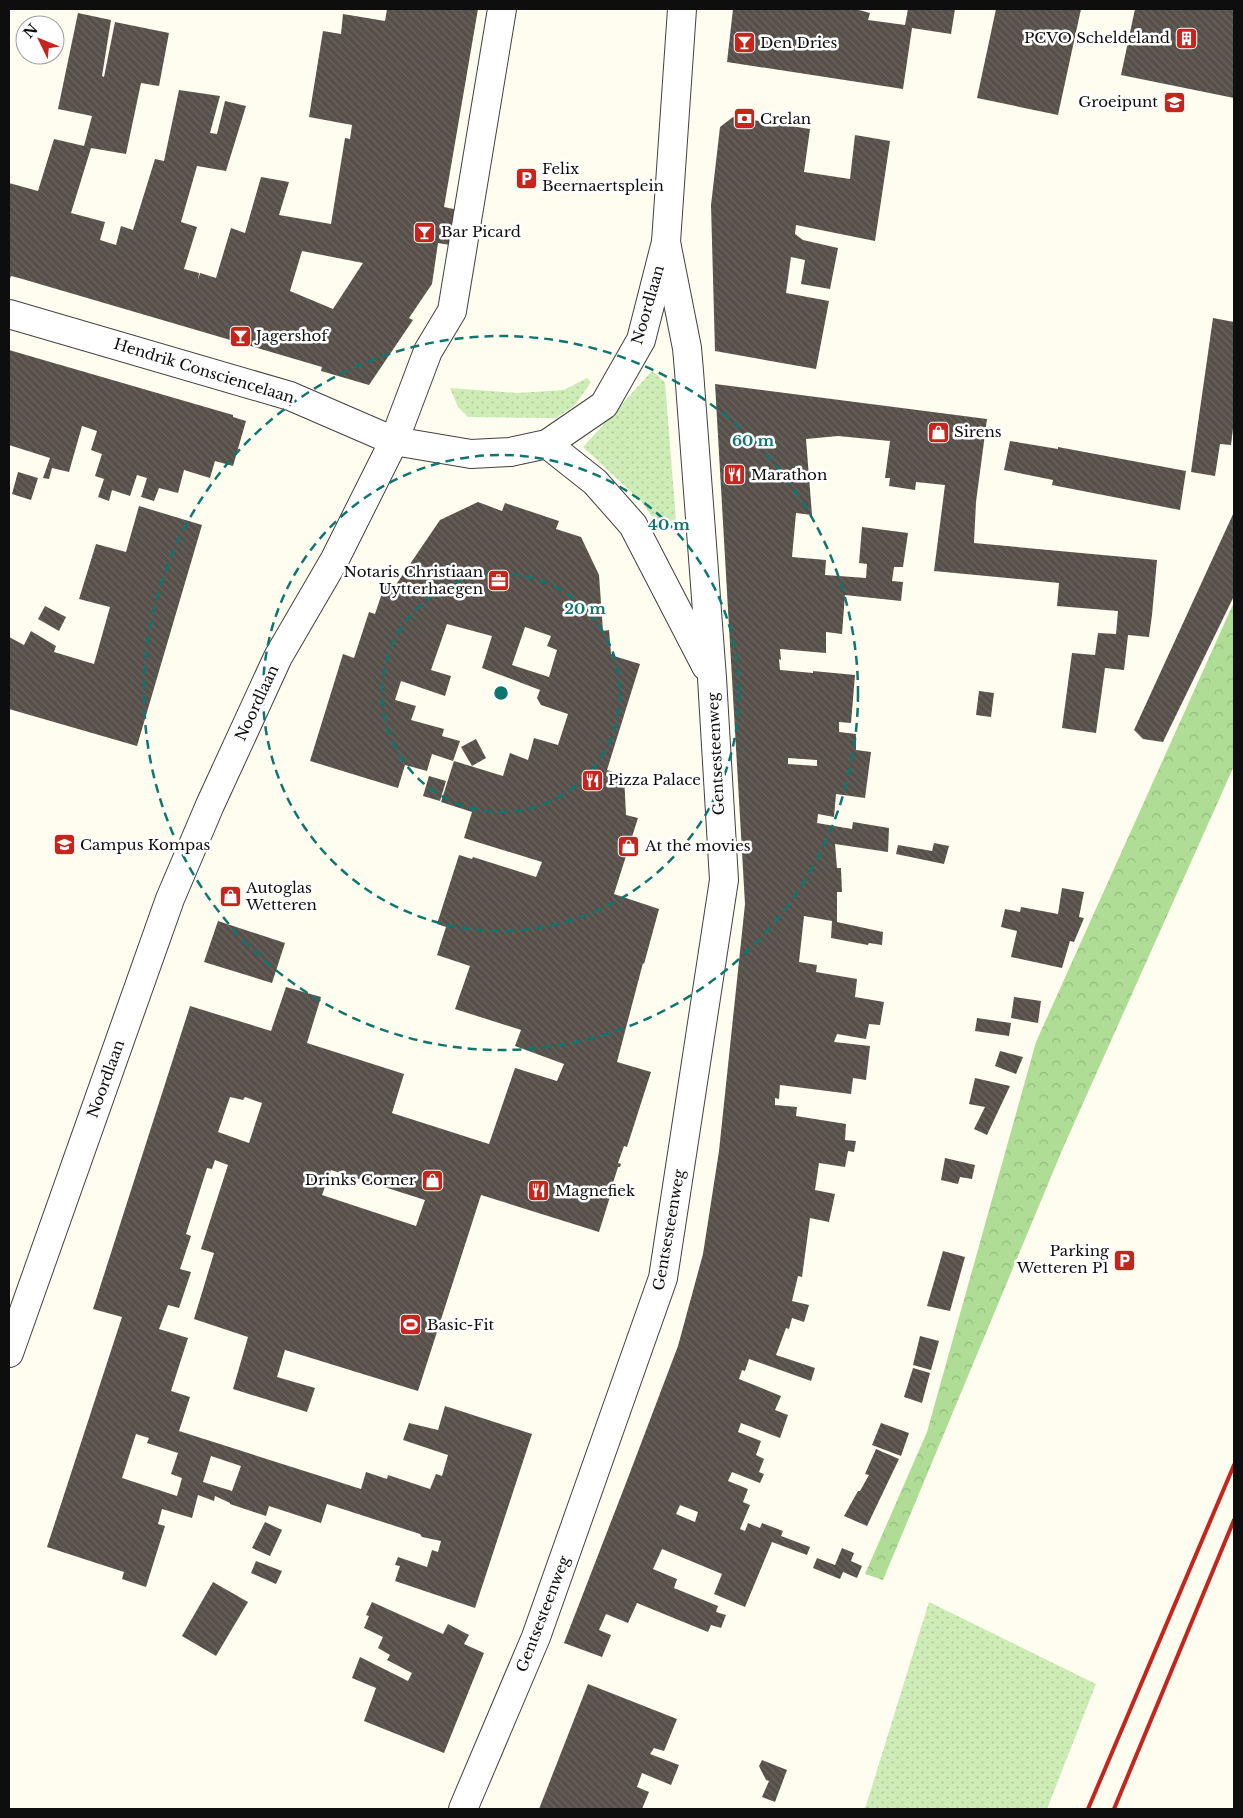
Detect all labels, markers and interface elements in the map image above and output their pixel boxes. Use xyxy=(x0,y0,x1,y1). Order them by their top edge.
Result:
north arrow xyxy=(15,15,65,65)
text: N xyxy=(19,20,42,42)
building icon: PCVO Scheldeland xyxy=(1174,26,1198,50)
place label: PCVO Scheldeland xyxy=(1024,28,1170,47)
bar icon: Den Dries xyxy=(732,31,756,55)
place label: Den Dries xyxy=(760,33,838,52)
school or university icon: Groeipunt xyxy=(1162,90,1186,114)
place label: Groeipunt xyxy=(1078,92,1158,111)
bank icon: Crelan xyxy=(732,107,756,131)
place label: Crelan xyxy=(760,109,811,128)
place label: Felix Beernaertsplein xyxy=(542,159,664,195)
parking icon: Felix Beernaertsplein xyxy=(514,166,538,190)
bar icon: Bar Picard xyxy=(413,220,437,244)
place label: Bar Picard xyxy=(441,222,521,241)
street label: Noordlaan xyxy=(627,263,668,347)
bar icon: Jagershof xyxy=(228,324,252,348)
place label: Jagershof xyxy=(254,326,329,345)
street label: Hendrik Consciencelaan xyxy=(112,334,297,407)
shop icon: Sirens xyxy=(926,420,950,444)
place label: Sirens xyxy=(954,422,1002,441)
text: 60 m xyxy=(732,431,774,450)
restaurant icon: Marathon xyxy=(723,463,747,487)
place label: Marathon xyxy=(751,465,827,484)
text: 40 m xyxy=(648,515,690,534)
place label: Notaris Christiaan Uytterhaegen xyxy=(344,562,483,598)
office icon: Notaris Christiaan Uytterhaegen xyxy=(487,569,511,593)
text: 20 m xyxy=(564,599,606,618)
street label: Noordlaan xyxy=(231,662,282,744)
centre of rings xyxy=(492,684,510,702)
street label: Gentsesteenweg xyxy=(703,691,728,816)
restaurant icon: Pizza Palace xyxy=(580,768,604,792)
place label: Pizza Palace xyxy=(608,770,701,789)
school or university icon: Campus Kompas xyxy=(52,833,76,857)
shop icon: At the movies xyxy=(617,834,641,858)
place label: Campus Kompas xyxy=(80,835,210,854)
place label: At the movies xyxy=(644,836,751,855)
place label: Autoglas Wetteren xyxy=(245,878,317,914)
shop icon: Autoglas Wetteren xyxy=(218,885,242,909)
street label: Noordlaan xyxy=(83,1037,128,1120)
street label: Gentsesteenweg xyxy=(648,1167,689,1292)
shop icon: Drinks Corner xyxy=(420,1168,444,1192)
place label: Drinks Corner xyxy=(305,1170,417,1189)
restaurant icon: Magnefiek xyxy=(527,1179,551,1203)
place label: Magnefiek xyxy=(555,1181,636,1200)
place label: Parking Wetteren P1 xyxy=(1016,1241,1110,1277)
parking icon: Parking Wetteren P1 xyxy=(1113,1248,1137,1272)
sports icon: Basic-Fit xyxy=(399,1313,423,1337)
place label: Basic-Fit xyxy=(427,1315,495,1334)
street label: Gentsesteenweg xyxy=(512,1552,574,1675)

